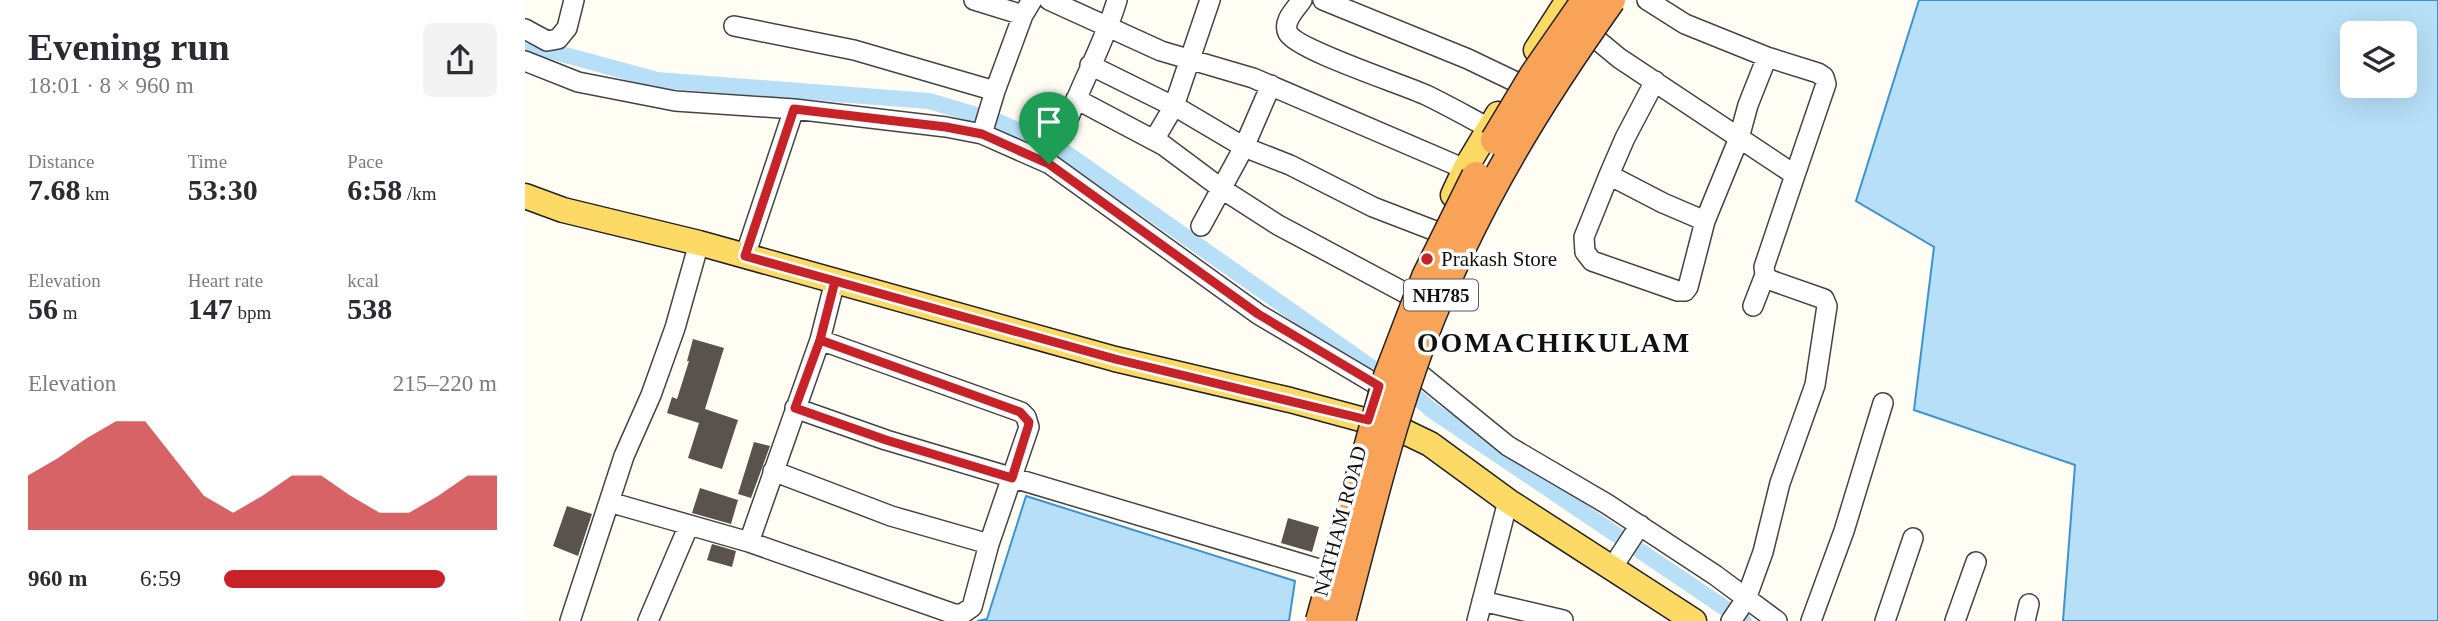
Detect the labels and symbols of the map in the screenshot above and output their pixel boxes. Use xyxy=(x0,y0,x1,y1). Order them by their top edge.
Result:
pin xyxy=(1019,92,1079,164)
place label: Prakash Store xyxy=(1441,247,1557,271)
marker: Prakash Store xyxy=(1419,251,1435,267)
road number: NH785 xyxy=(1404,280,1478,310)
district label: OOMACHIKULAM xyxy=(1417,327,1691,358)
street label: NATHAM ROAD xyxy=(1308,443,1372,599)

